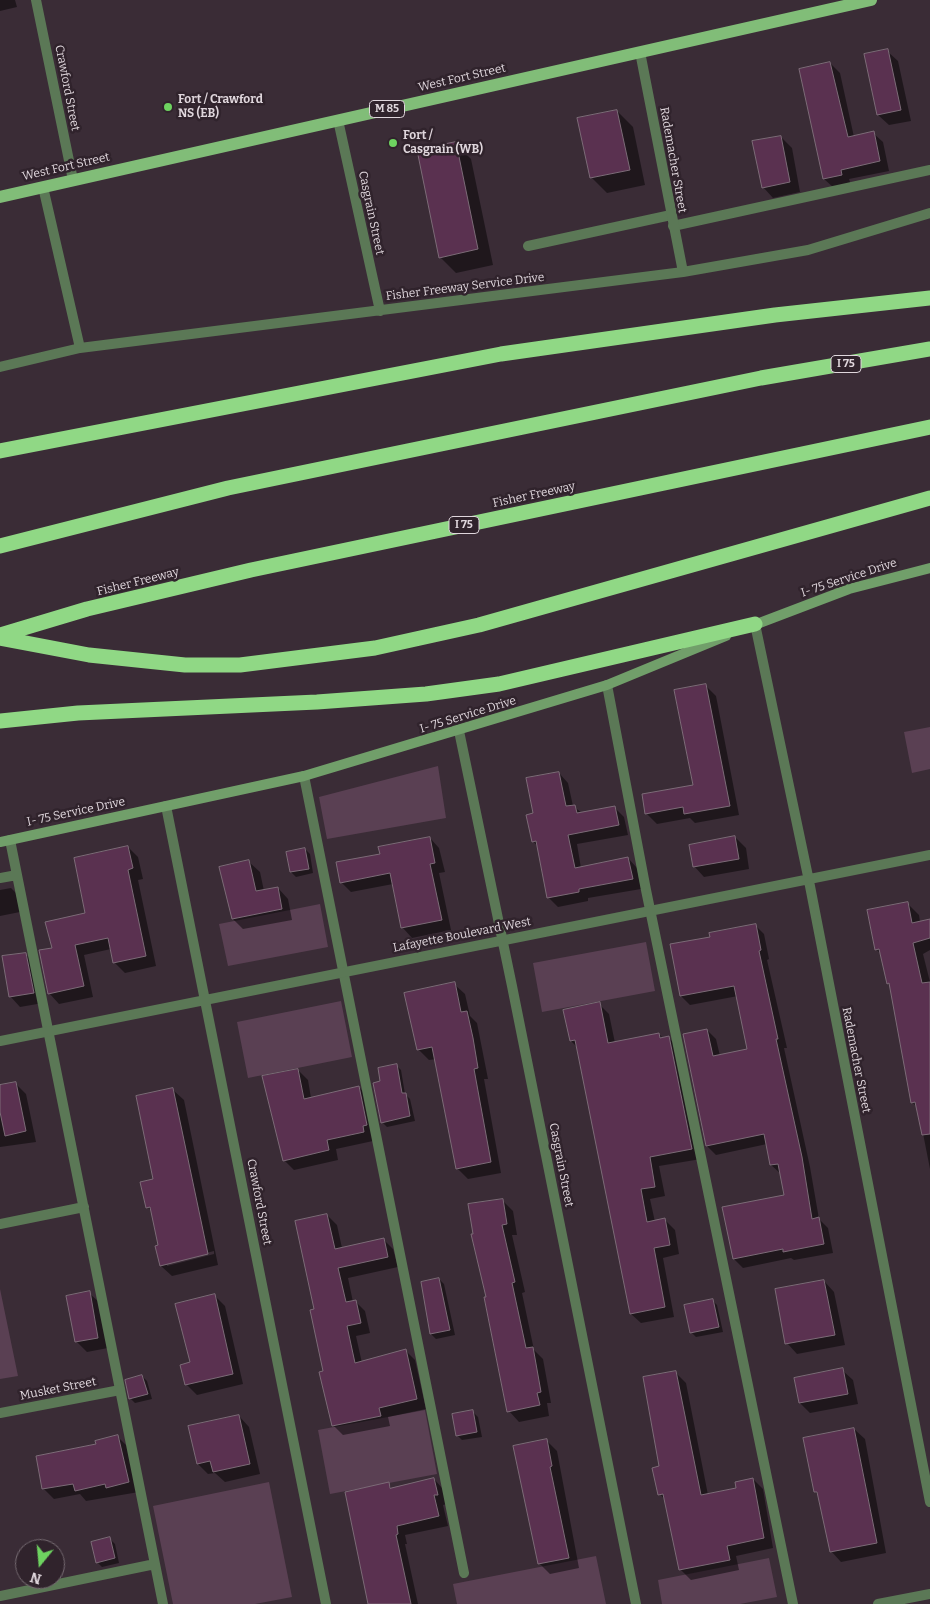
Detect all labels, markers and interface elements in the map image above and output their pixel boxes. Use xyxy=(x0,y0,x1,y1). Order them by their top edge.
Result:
street label: Crawford Street xyxy=(52,44,82,132)
street label: West Fort Street xyxy=(417,61,507,95)
place label: Fort / Crawford NS (EB) xyxy=(178,93,263,121)
road number: M 85 xyxy=(370,100,404,118)
marker: Fort / Crawford NS (EB) xyxy=(162,101,174,113)
street label: Rademacher Street xyxy=(657,106,689,214)
place label: Fort / Casgrain (WB) xyxy=(403,129,483,157)
marker: Fort / Casgrain (WB) xyxy=(387,137,399,149)
street label: West Fort Street xyxy=(21,150,111,184)
street label: Casgrain Street xyxy=(355,170,387,256)
street label: Fisher Freeway Service Drive xyxy=(385,270,545,304)
road number: I 75 xyxy=(831,356,861,372)
street label: Fisher Freeway xyxy=(491,479,577,511)
road number: I 75 xyxy=(449,516,479,534)
street label: I- 75 Service Drive xyxy=(799,556,899,600)
street label: Fisher Freeway xyxy=(96,565,180,599)
street label: I- 75 Service Drive xyxy=(418,693,518,737)
street label: I- 75 Service Drive xyxy=(26,795,126,829)
street label: Lafayette Boulevard West xyxy=(392,915,532,955)
street label: Rademacher Street xyxy=(839,1006,873,1114)
street label: Casgrain Street xyxy=(546,1122,576,1208)
street label: Crawford Street xyxy=(244,1158,274,1246)
street label: Musket Street xyxy=(19,1375,97,1403)
north arrow xyxy=(15,1539,65,1589)
text: N xyxy=(28,1568,43,1588)

